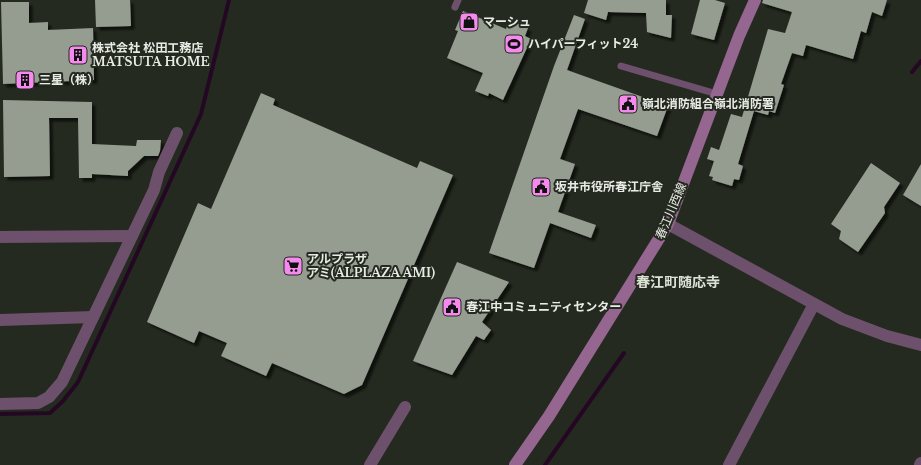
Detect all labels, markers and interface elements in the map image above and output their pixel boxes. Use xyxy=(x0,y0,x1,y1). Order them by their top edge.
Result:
shop icon: マーシュ xyxy=(458,11,480,33)
place label: マーシュ xyxy=(483,14,531,29)
sports icon: ハイパーフィット24 xyxy=(503,33,525,55)
place label: ハイパーフィット24 xyxy=(528,36,638,51)
place label: 株式会社 松田工務店 MATSUTA HOME xyxy=(92,40,210,69)
building icon: 株式会社 松田工務店 MATSUTA HOME xyxy=(67,44,89,66)
building icon: 三星（株） xyxy=(14,69,36,91)
place label: 三星（株） xyxy=(39,72,99,87)
public building icon: 嶺北消防組合嶺北消防署 xyxy=(617,93,639,115)
place label: 嶺北消防組合嶺北消防署 xyxy=(642,96,774,111)
public building icon: 坂井市役所春江庁舎 xyxy=(530,176,552,198)
place label: 坂井市役所春江庁舎 xyxy=(555,179,663,194)
street label: 春江川西線 xyxy=(652,180,689,241)
place label: アルプラザ アミ(ALPLAZA AMI) xyxy=(307,251,435,280)
supermarket icon: アルプラザ アミ(ALPLAZA AMI) xyxy=(282,255,304,277)
district label: 春江町随応寺 xyxy=(636,273,720,291)
public building icon: 春江中コミュニティセンター xyxy=(441,296,463,318)
place label: 春江中コミュニティセンター xyxy=(466,299,621,314)

